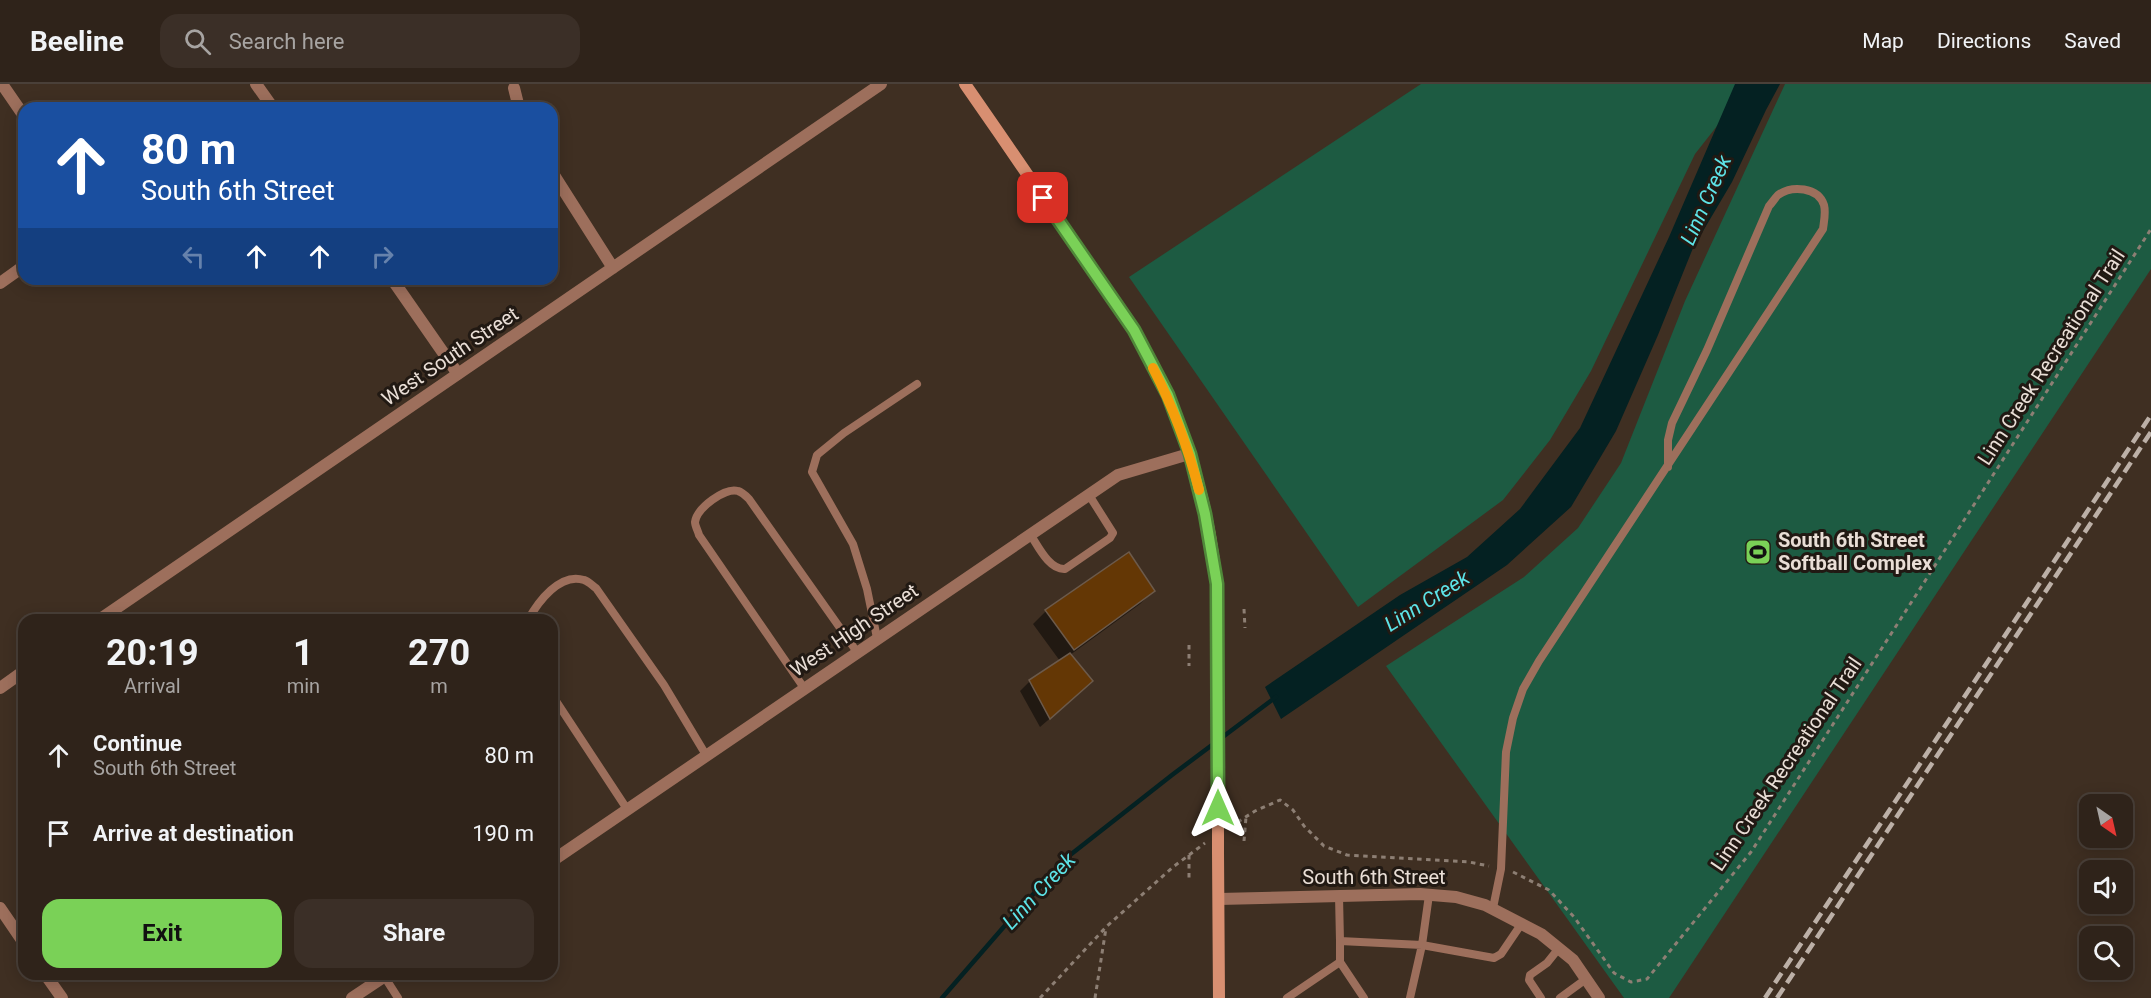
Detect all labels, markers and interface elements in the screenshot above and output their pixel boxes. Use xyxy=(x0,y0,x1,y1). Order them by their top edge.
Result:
search box xyxy=(160,14,580,68)
text: Beeline xyxy=(30,25,124,58)
icon: search xyxy=(181,25,214,58)
text: Search here xyxy=(229,29,345,54)
text: Map xyxy=(1862,29,1904,53)
text: Directions xyxy=(1937,29,2031,53)
text: Saved xyxy=(2064,29,2121,53)
text: 80 m xyxy=(141,125,236,174)
icon: ahead xyxy=(42,126,120,204)
water label: Linn Creek xyxy=(1676,151,1737,248)
pin xyxy=(1017,172,1068,223)
text: South 6th Street xyxy=(141,175,335,207)
icon: arrive xyxy=(1026,181,1059,214)
icon: left xyxy=(177,240,210,273)
icon: ahead xyxy=(240,240,273,273)
icon: ahead xyxy=(303,240,336,273)
icon: right xyxy=(366,240,399,273)
street label: Linn Creek Recreational Trail xyxy=(1972,245,2130,469)
street label: West South Street xyxy=(377,301,523,411)
place label: South 6th Street Softball Complex xyxy=(1778,528,1933,575)
sports icon: South 6th Street Softball Complex xyxy=(1743,537,1773,567)
water label: Linn Creek xyxy=(1380,565,1474,636)
street label: West High Street xyxy=(786,578,922,682)
text: 20:19 xyxy=(106,632,199,674)
text: 1 xyxy=(293,632,314,674)
text: 270 xyxy=(408,632,470,674)
street label: Linn Creek Recreational Trail xyxy=(1705,653,1867,875)
text: Arrival xyxy=(124,674,181,698)
text: min xyxy=(287,674,320,698)
text: m xyxy=(430,674,448,698)
text: Continue xyxy=(93,731,182,756)
icon: ahead xyxy=(42,739,75,772)
text: 80 m xyxy=(485,743,534,768)
text: South 6th Street xyxy=(93,756,236,780)
position arrow xyxy=(1186,776,1250,840)
north arrow xyxy=(2079,794,2133,848)
map controls xyxy=(2079,794,2133,980)
icon: arrive xyxy=(42,817,75,850)
text: Arrive at destination xyxy=(93,821,294,846)
text: 190 m xyxy=(472,821,534,846)
water label: Linn Creek xyxy=(998,847,1081,934)
button: sound xyxy=(2079,860,2133,914)
street label: South 6th Street xyxy=(1302,865,1446,889)
button: Exit xyxy=(42,899,282,968)
button: Share xyxy=(294,899,534,968)
button: search xyxy=(2079,926,2133,980)

